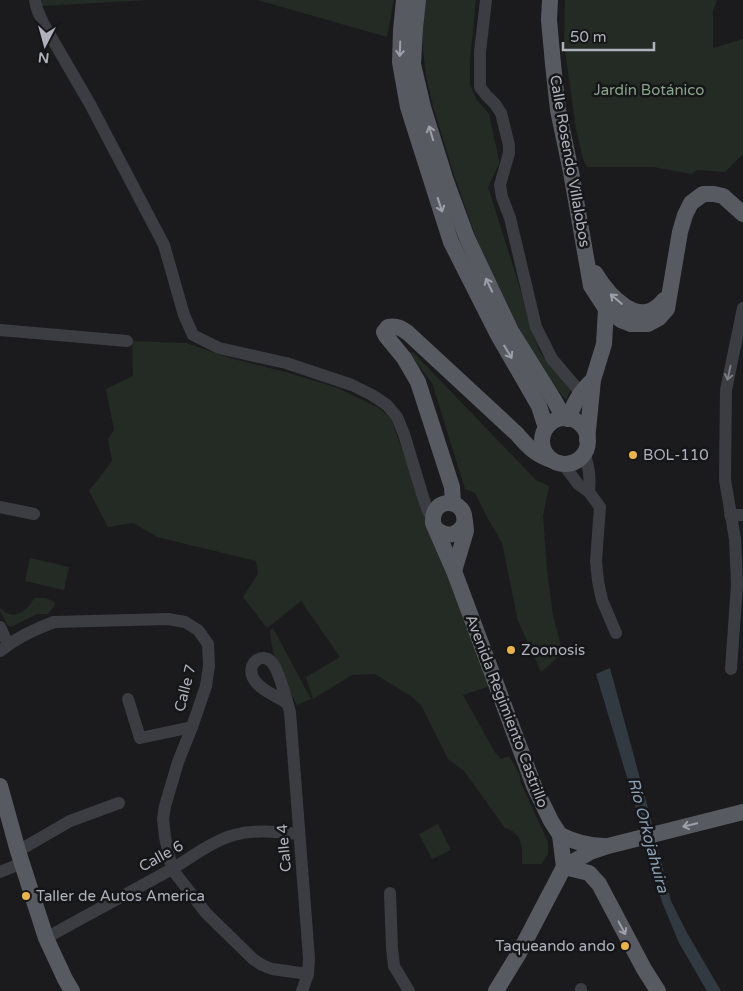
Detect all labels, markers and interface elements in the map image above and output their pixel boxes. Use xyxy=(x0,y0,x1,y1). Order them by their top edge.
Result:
north arrow xyxy=(20,20,70,70)
scale bar xyxy=(563,20,654,52)
text: 50 m xyxy=(570,28,607,46)
one-way arrow xyxy=(395,40,405,56)
text: N xyxy=(37,48,50,66)
street label: Calle Rosendo Villalobos xyxy=(546,74,594,248)
park label: Jardín Botánico xyxy=(594,81,704,99)
one-way arrow xyxy=(425,125,435,141)
one-way arrow xyxy=(435,197,445,213)
one-way arrow xyxy=(484,277,494,292)
one-way arrow xyxy=(609,294,622,305)
one-way arrow xyxy=(503,345,513,359)
one-way arrow xyxy=(724,364,734,380)
place label: BOL-110 xyxy=(643,446,709,464)
marker: BOL-110 xyxy=(627,449,639,461)
street label: Avenida Regimiento Castrillo xyxy=(462,612,552,810)
place label: Zoonosis xyxy=(521,641,585,659)
marker: Zoonosis xyxy=(505,644,517,656)
street label: Calle 7 xyxy=(170,662,200,714)
water label: Río Orkojahuira xyxy=(623,776,673,896)
one-way arrow xyxy=(682,821,698,830)
street label: Calle 4 xyxy=(273,823,295,873)
street label: Calle 6 xyxy=(136,836,186,876)
place label: Taller de Autos America xyxy=(36,887,205,905)
marker: Taller de Autos America xyxy=(20,890,32,902)
one-way arrow xyxy=(617,920,627,935)
place label: Taqueando ando xyxy=(495,937,615,955)
marker: Taqueando ando xyxy=(619,940,631,952)

